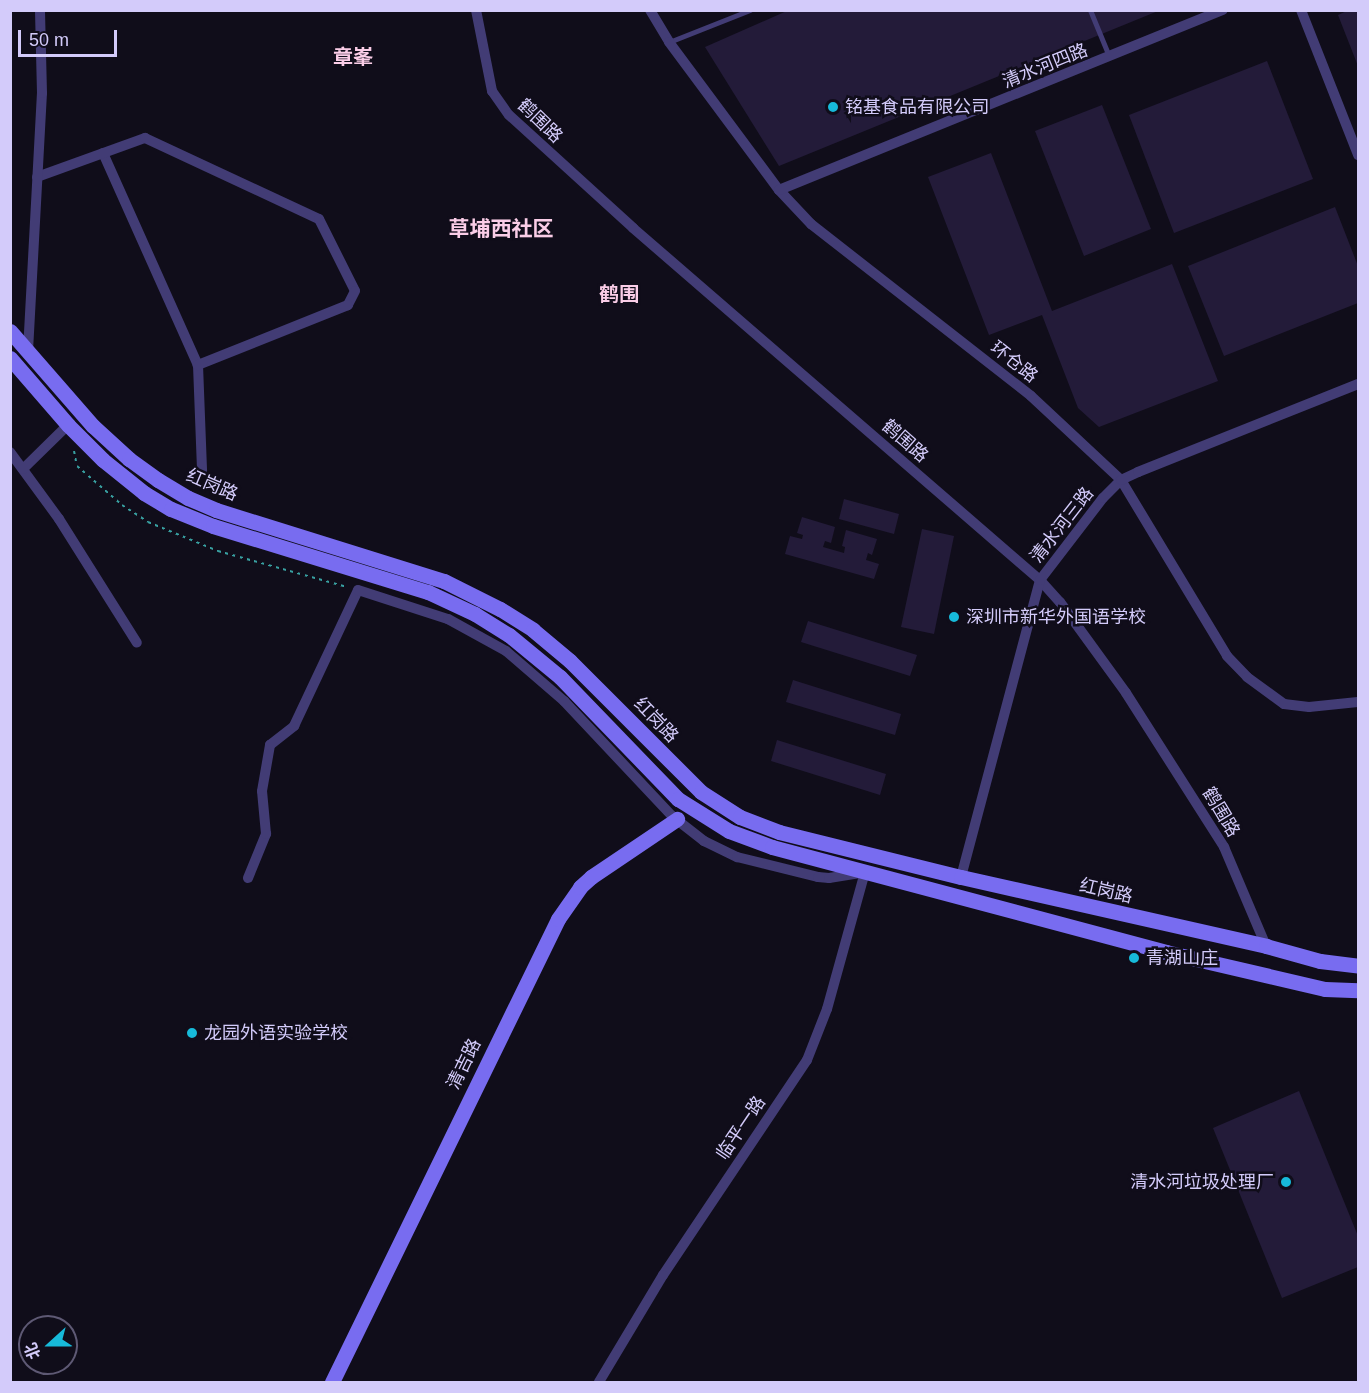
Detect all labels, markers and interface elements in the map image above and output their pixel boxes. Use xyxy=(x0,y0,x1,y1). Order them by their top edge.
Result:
scale bar xyxy=(21,18,120,56)
text: 50 m xyxy=(29,30,69,50)
street label: 清水河四路 xyxy=(999,39,1091,93)
district label: 章峯 xyxy=(333,45,373,69)
street label: 鹤围路 xyxy=(513,94,567,148)
place label: 铭基食品有限公司 xyxy=(845,96,989,118)
marker: 铭基食品有限公司 xyxy=(826,100,840,114)
district label: 草埔西社区 xyxy=(449,216,553,242)
district label: 鹤围 xyxy=(599,282,639,306)
street label: 环仓路 xyxy=(986,337,1042,387)
street label: 鹤围路 xyxy=(878,415,932,467)
street label: 红岗路 xyxy=(183,465,241,505)
street label: 清水河三路 xyxy=(1026,483,1098,567)
place label: 深圳市新华外国语学校 xyxy=(966,606,1146,628)
marker: 深圳市新华外国语学校 xyxy=(947,610,961,624)
street label: 红岗路 xyxy=(629,693,683,747)
street label: 鹤围路 xyxy=(1198,783,1244,841)
street label: 红岗路 xyxy=(1077,874,1135,908)
place label: 青湖山庄 xyxy=(1146,947,1218,969)
marker: 青湖山庄 xyxy=(1127,951,1141,965)
place label: 龙园外语实验学校 xyxy=(204,1022,348,1044)
marker: 龙园外语实验学校 xyxy=(185,1026,199,1040)
street label: 清吉路 xyxy=(442,1035,486,1093)
street label: 临平一路 xyxy=(712,1092,770,1164)
place label: 清水河垃圾处理厂 xyxy=(1130,1171,1274,1193)
marker: 清水河垃圾处理厂 xyxy=(1279,1175,1293,1189)
north arrow xyxy=(18,1315,78,1375)
text: 北 xyxy=(22,1340,43,1361)

